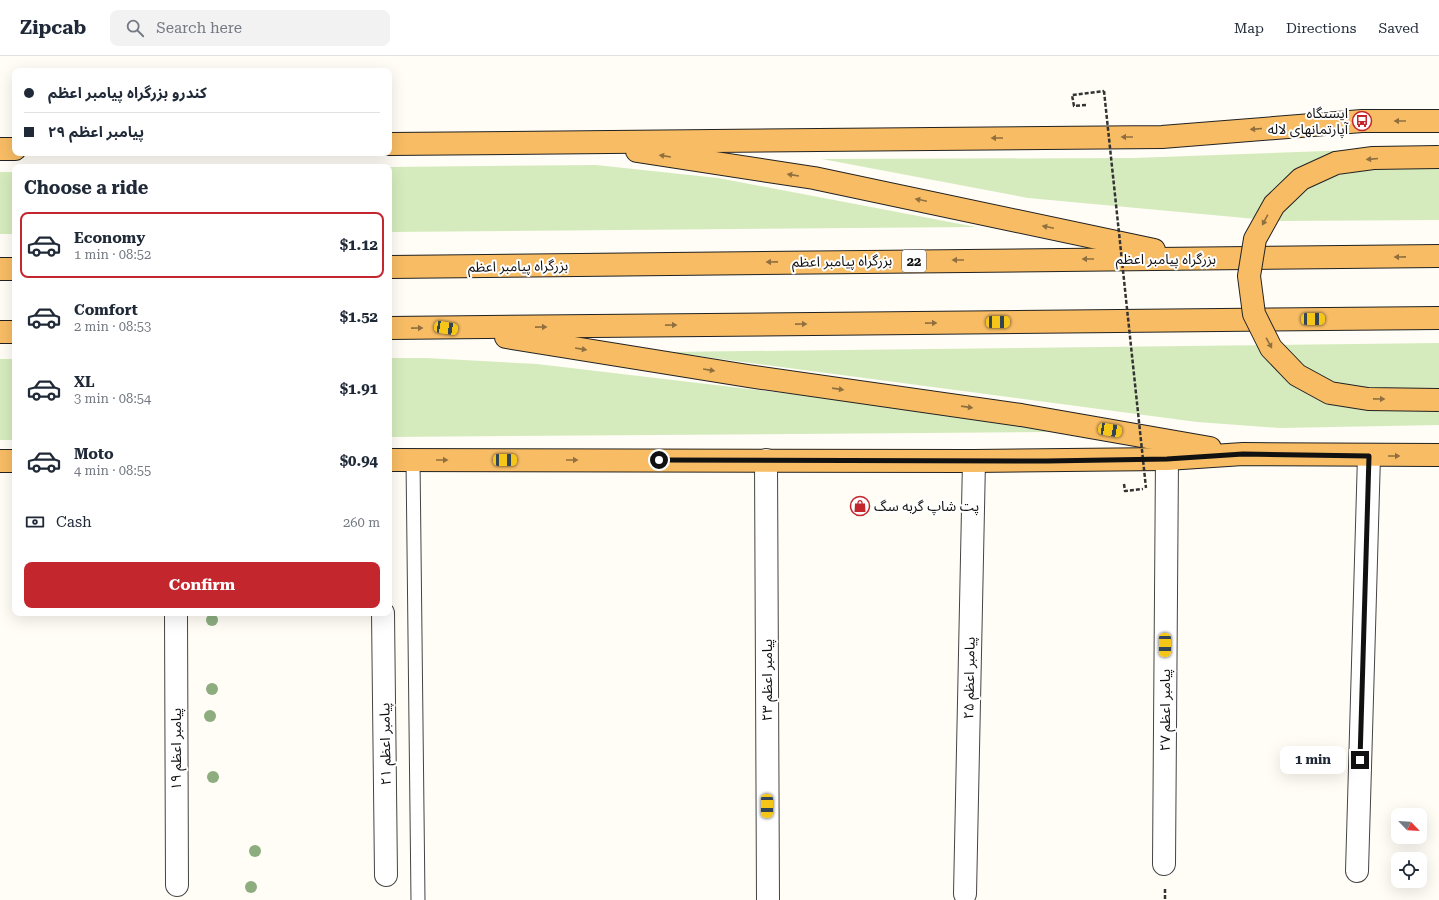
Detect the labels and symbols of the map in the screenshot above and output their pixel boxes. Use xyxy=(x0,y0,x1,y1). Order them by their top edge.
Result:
place label: ایستگاه آپارتمانهای لاله xyxy=(1268,105,1349,139)
bus stop icon: ایستگاه آپارتمانهای لاله xyxy=(1351,110,1373,132)
one-way arrow xyxy=(1393,118,1406,124)
one-way arrow xyxy=(1250,126,1262,133)
one-way arrow xyxy=(1120,134,1133,140)
one-way arrow xyxy=(990,135,1003,141)
one-way arrow xyxy=(659,153,671,159)
one-way arrow xyxy=(1366,155,1378,162)
one-way arrow xyxy=(787,172,800,178)
one-way arrow xyxy=(915,197,927,203)
one-way arrow xyxy=(1262,215,1269,226)
one-way arrow xyxy=(1042,224,1054,230)
road number: 22 xyxy=(902,250,926,272)
street label: بزرگراه پیامبر اعظم xyxy=(1116,251,1216,270)
street label: بزرگراه پیامبر اعظم xyxy=(792,252,893,273)
one-way arrow xyxy=(1393,254,1406,260)
one-way arrow xyxy=(1081,256,1094,262)
street label: بزرگراه پیامبر اعظم xyxy=(468,257,569,278)
one-way arrow xyxy=(951,257,964,263)
one-way arrow xyxy=(765,259,778,265)
car xyxy=(1301,313,1325,325)
car xyxy=(986,316,1010,328)
car xyxy=(433,320,459,336)
one-way arrow xyxy=(925,320,938,326)
one-way arrow xyxy=(795,321,808,327)
one-way arrow xyxy=(665,322,677,329)
one-way arrow xyxy=(535,324,548,330)
one-way arrow xyxy=(411,325,424,331)
one-way arrow xyxy=(1265,338,1272,349)
one-way arrow xyxy=(575,347,587,353)
one-way arrow xyxy=(703,367,715,373)
one-way arrow xyxy=(832,386,844,392)
one-way arrow xyxy=(1373,396,1386,402)
one-way arrow xyxy=(960,404,973,410)
car xyxy=(1097,422,1123,438)
route start xyxy=(650,451,668,469)
one-way arrow xyxy=(1388,453,1401,459)
car xyxy=(493,454,517,466)
one-way arrow xyxy=(436,457,449,463)
one-way arrow xyxy=(566,457,579,463)
shop icon: پت شاپ گربه سگ xyxy=(849,495,871,517)
place label: پت شاپ گربه سگ xyxy=(874,498,979,516)
car xyxy=(1159,633,1171,657)
street label: پیامبر اعظم ۲۵ xyxy=(960,637,981,719)
street label: پیامبر اعظم ۲۳ xyxy=(759,639,778,721)
street label: پیامبر اعظم ۲۷ xyxy=(1157,669,1176,751)
street label: پیامبر اعظم ۲۱ xyxy=(376,703,397,785)
street label: پیامبر اعظم ۱۹ xyxy=(168,708,187,790)
callout: 1 min xyxy=(1280,746,1346,774)
route end xyxy=(1351,751,1369,769)
car xyxy=(761,794,773,818)
north arrow xyxy=(1391,808,1427,844)

